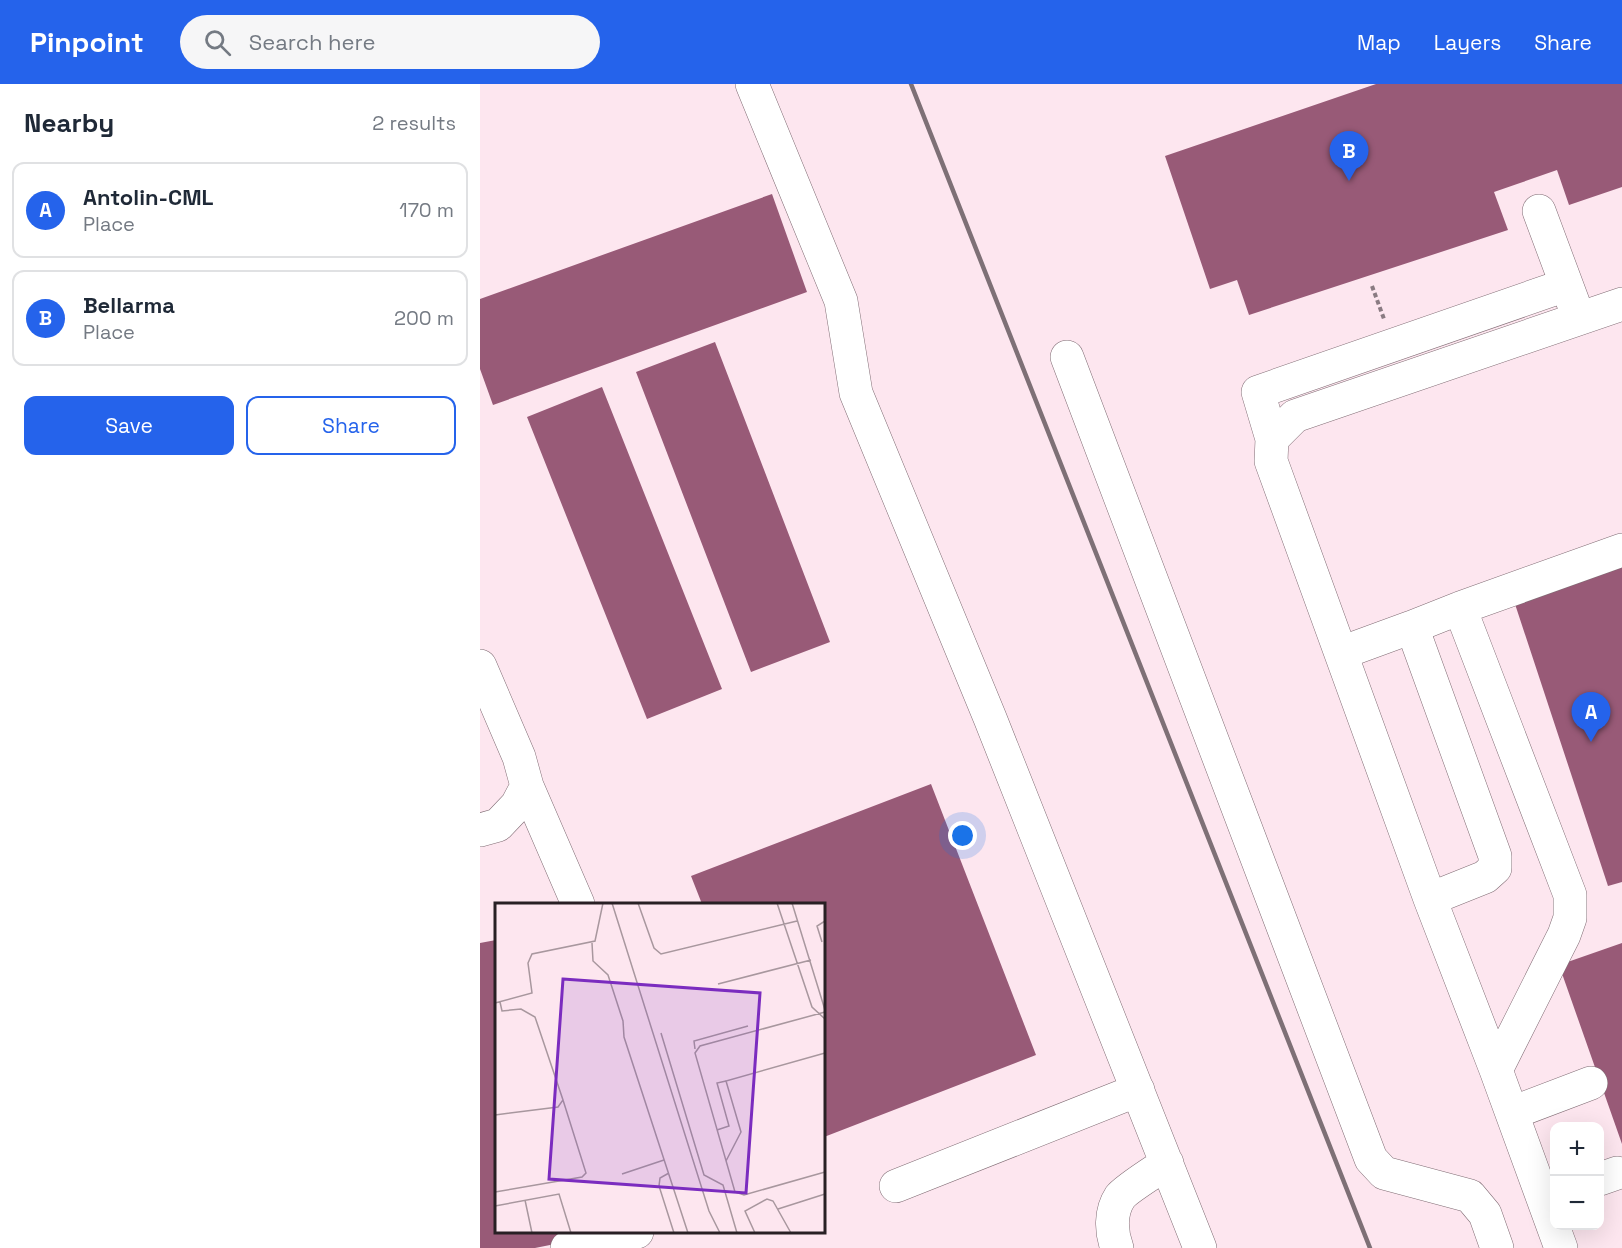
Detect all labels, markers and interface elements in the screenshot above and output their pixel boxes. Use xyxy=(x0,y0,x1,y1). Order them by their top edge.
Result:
search box xyxy=(180,15,600,69)
text: Pinpoint xyxy=(30,24,144,60)
icon: search xyxy=(201,26,234,59)
text: Search here xyxy=(249,28,375,56)
text: Map xyxy=(1357,29,1401,56)
text: Layers xyxy=(1434,29,1501,56)
text: Share xyxy=(1534,29,1592,56)
text: Nearby xyxy=(24,106,114,140)
text: 2 results xyxy=(372,110,456,136)
pin: B xyxy=(1330,132,1368,181)
text: Antolin-CML xyxy=(83,183,214,211)
text: A xyxy=(39,197,52,223)
text: 170 m xyxy=(399,197,454,223)
text: Place xyxy=(83,211,135,237)
text: Bellarma xyxy=(83,291,175,319)
text: B xyxy=(39,305,52,331)
text: 200 m xyxy=(394,305,454,331)
text: Place xyxy=(83,319,135,345)
button: Save xyxy=(24,396,234,455)
button: Share xyxy=(246,396,456,455)
pin: A xyxy=(1572,692,1610,742)
your location xyxy=(948,821,977,850)
inset map xyxy=(495,903,825,1233)
map controls xyxy=(1550,1122,1604,1230)
button: + xyxy=(1550,1122,1604,1176)
button: − xyxy=(1550,1176,1604,1230)

